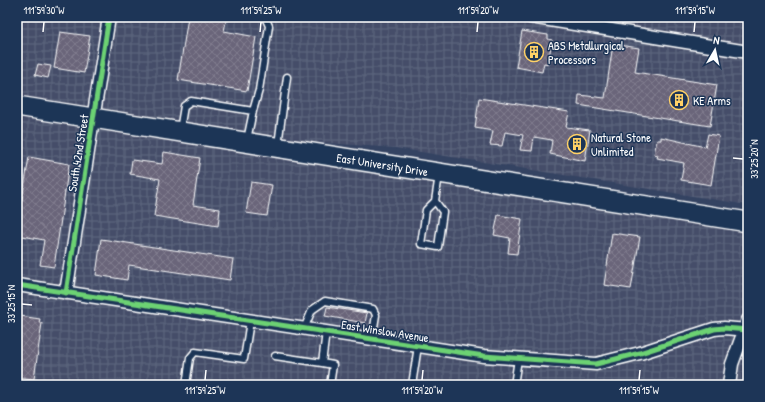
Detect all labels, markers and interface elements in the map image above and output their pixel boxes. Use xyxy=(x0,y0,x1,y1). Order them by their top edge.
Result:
text: 111°59'30"W xyxy=(24,4,65,17)
text: 111°59'25"W xyxy=(241,4,282,17)
text: 111°59'20"W xyxy=(457,4,499,17)
text: 111°59'15"W xyxy=(675,4,716,17)
north arrow xyxy=(695,30,735,70)
text: N xyxy=(713,33,721,48)
place label: ABS Metallurgical Processors xyxy=(548,37,625,68)
building icon: ABS Metallurgical Processors xyxy=(523,41,545,63)
building icon: KE Arms xyxy=(668,89,690,111)
place label: KE Arms xyxy=(693,92,731,109)
street label: South 42nd Street xyxy=(64,112,93,193)
place label: Natural Stone Unlimited xyxy=(591,129,651,160)
building icon: Natural Stone Unlimited xyxy=(566,133,588,155)
text: 33°25'20"N xyxy=(748,139,761,179)
street label: East University Drive xyxy=(335,148,430,180)
text: 33°25'15"N xyxy=(5,285,18,323)
street label: East Winslow Avenue xyxy=(340,316,430,346)
text: 111°59'25"W xyxy=(185,384,226,397)
text: 111°59'20"W xyxy=(401,384,443,397)
text: 111°59'15"W xyxy=(619,384,660,397)

